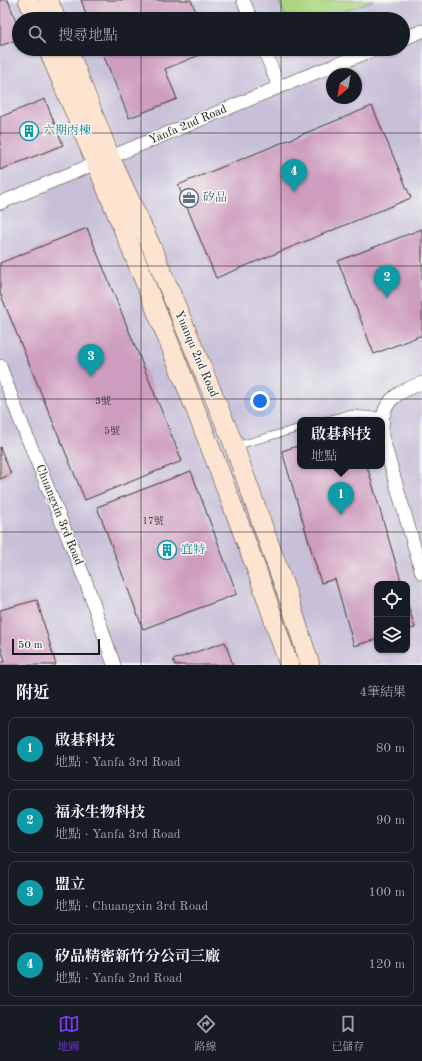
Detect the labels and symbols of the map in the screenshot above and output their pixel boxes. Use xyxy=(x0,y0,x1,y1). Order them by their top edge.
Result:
north arrow xyxy=(326,68,362,104)
street label: Yanfa 2nd Road xyxy=(147,103,229,147)
building icon: 六期丙棟 xyxy=(18,120,40,142)
place label: 六期丙棟 xyxy=(43,123,91,137)
pin: 4 xyxy=(281,159,307,192)
office icon: 矽品 xyxy=(178,187,200,209)
place label: 矽品 xyxy=(203,190,227,204)
pin: 2 xyxy=(374,265,400,298)
street label: Yuanqu 2nd Road xyxy=(172,309,220,399)
pin: 3 xyxy=(78,344,104,377)
your location xyxy=(250,391,270,411)
house number: 3號 xyxy=(95,395,111,406)
house number: 5號 xyxy=(104,425,120,436)
street label: Chuangxin 3rd Road xyxy=(33,463,85,567)
pin: 1 xyxy=(328,482,354,515)
house number: 17號 xyxy=(142,515,164,526)
building icon: 宜特 xyxy=(156,539,178,561)
place label: 宜特 xyxy=(181,542,206,556)
scale bar xyxy=(12,637,100,656)

